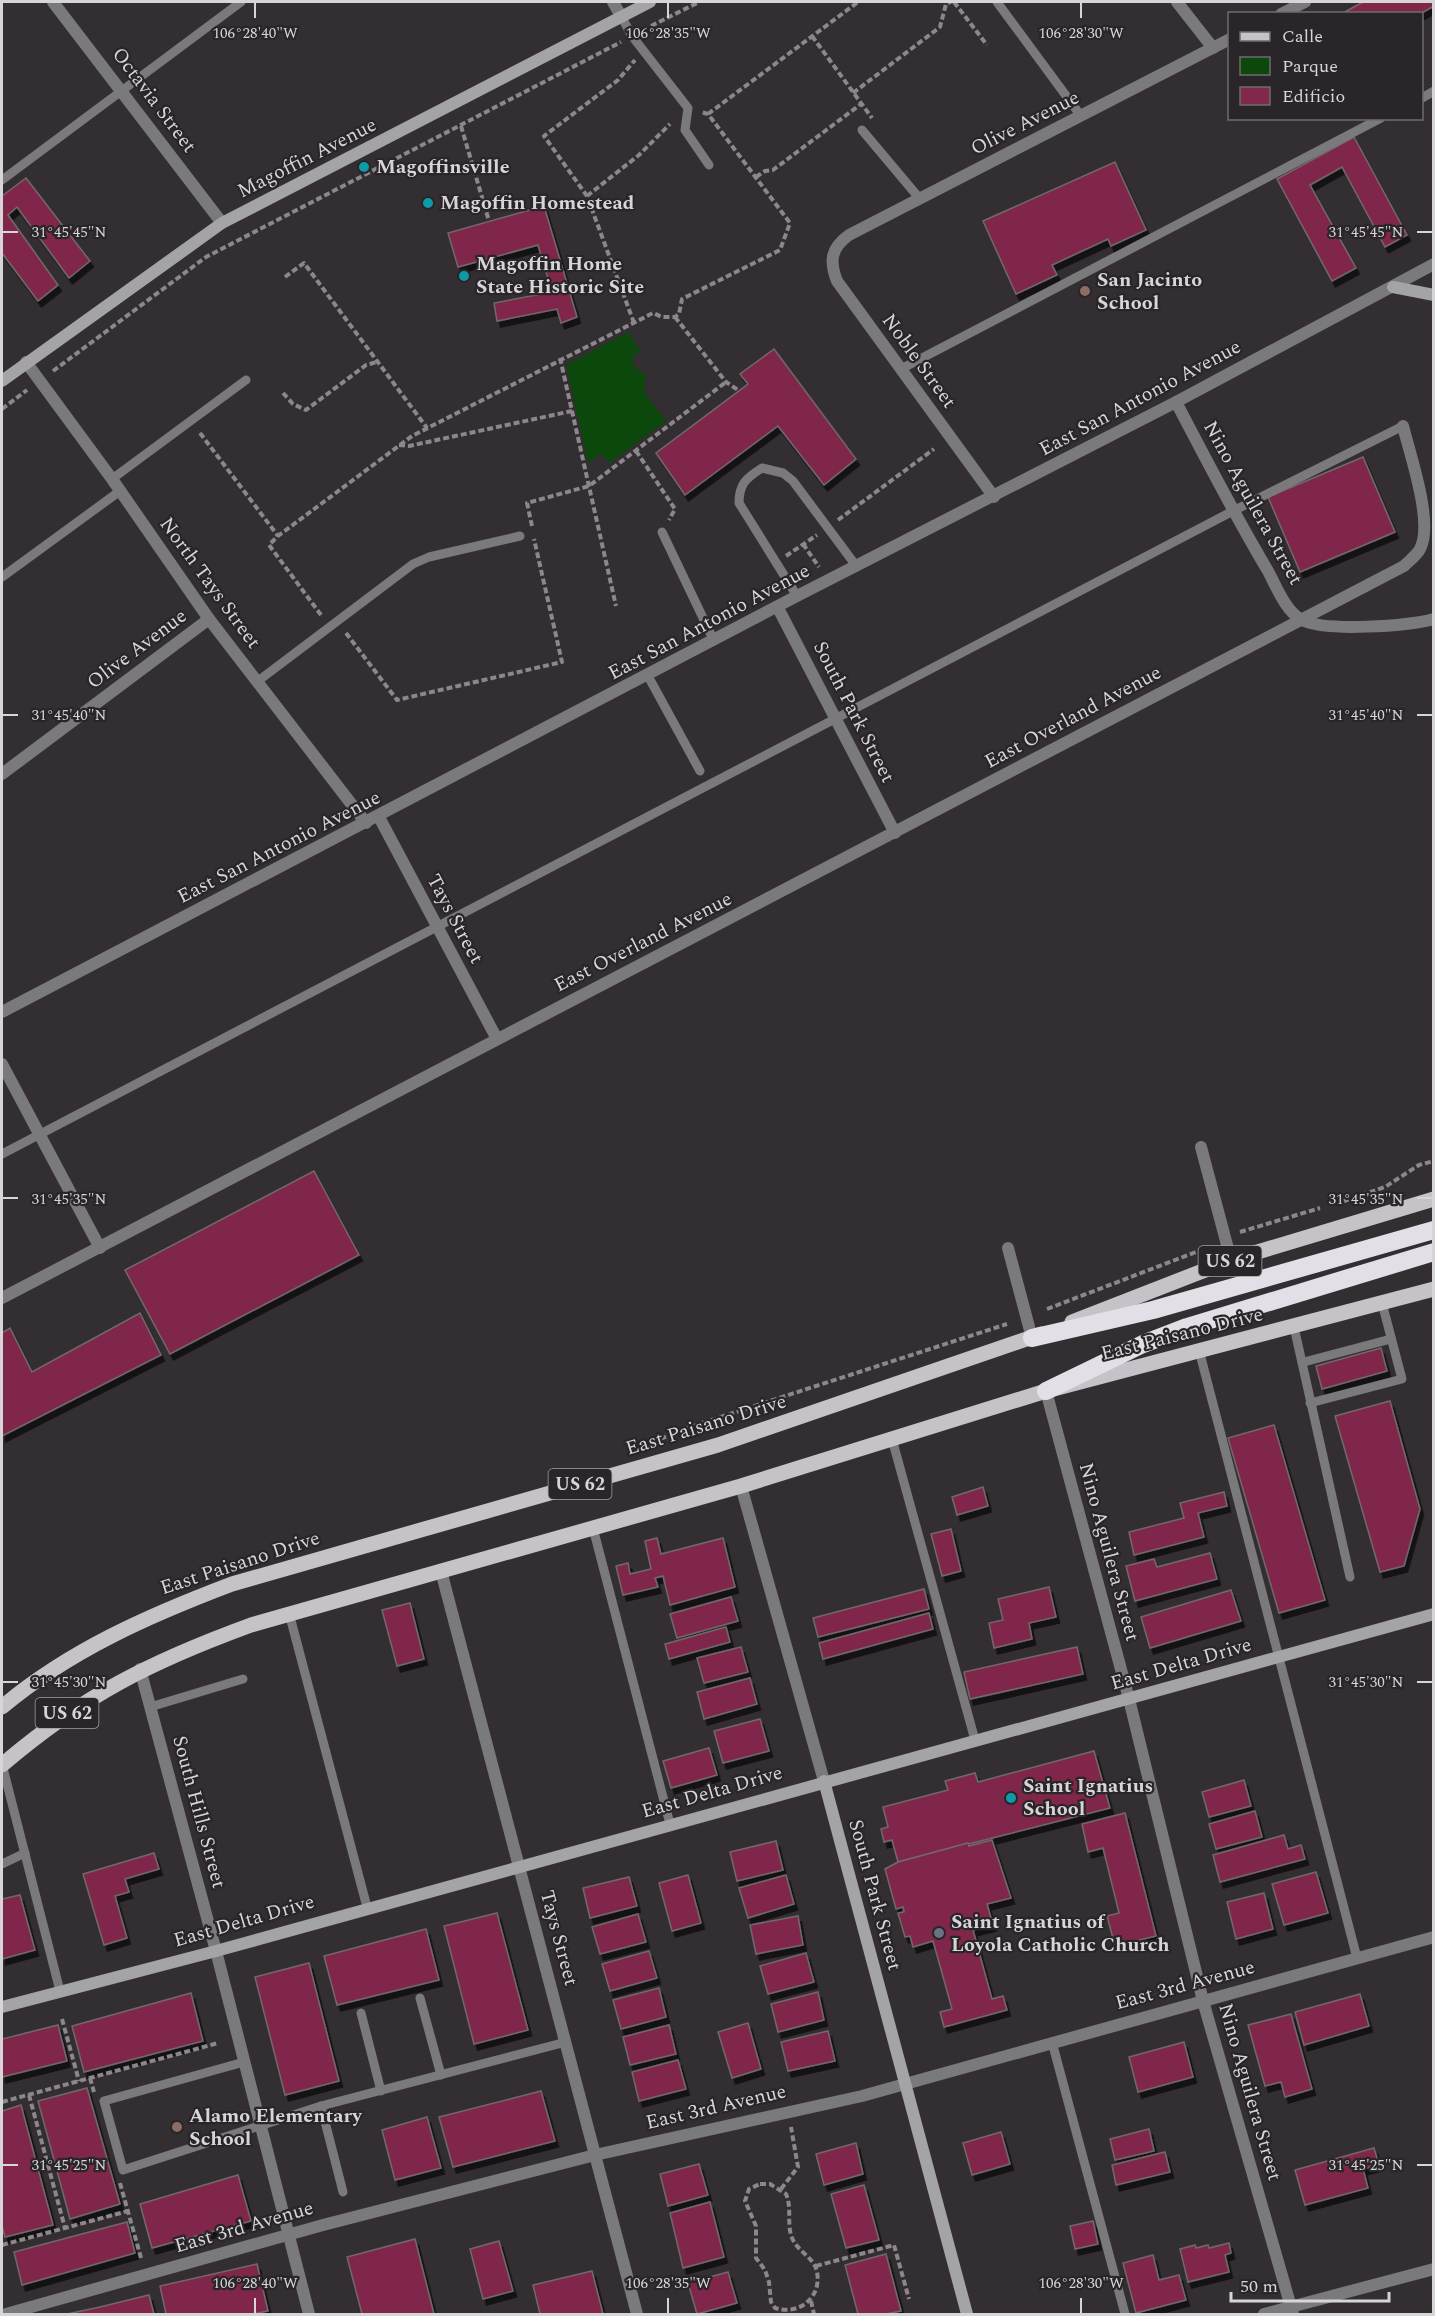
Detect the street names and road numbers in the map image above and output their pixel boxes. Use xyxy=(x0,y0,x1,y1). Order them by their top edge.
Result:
street label: Octavia Street xyxy=(104,41,204,159)
street label: Olive Avenue xyxy=(965,83,1085,163)
street label: Magoffin Avenue xyxy=(232,110,382,206)
street label: Noble Street xyxy=(874,307,964,415)
street label: East San Antonio Avenue xyxy=(1034,332,1246,464)
street label: Nino Aguilera Street xyxy=(1195,415,1311,591)
street label: North Tays Street xyxy=(152,511,268,655)
street label: East San Antonio Avenue xyxy=(603,556,815,688)
street label: Olive Avenue xyxy=(81,601,193,697)
street label: South Park Street xyxy=(805,636,903,788)
street label: East Overland Avenue xyxy=(979,658,1167,776)
street label: East San Antonio Avenue xyxy=(172,783,386,911)
street label: Tays Street xyxy=(419,869,491,969)
street label: East Overland Avenue xyxy=(549,884,737,1000)
road number: US 62 xyxy=(1198,1246,1262,1276)
street label: East Paisano Drive xyxy=(1098,1299,1266,1369)
street label: East Paisano Drive xyxy=(622,1386,790,1464)
street label: Nino Aguilera Street xyxy=(1071,1459,1147,1645)
road number: US 62 xyxy=(548,1469,612,1499)
street label: East Paisano Drive xyxy=(156,1523,324,1603)
street label: East Delta Drive xyxy=(1107,1630,1255,1698)
road number: US 62 xyxy=(36,1698,98,1728)
street label: South Hills Street xyxy=(164,1732,234,1892)
street label: East Delta Drive xyxy=(638,1758,786,1826)
street label: South Park Street xyxy=(840,1816,910,1974)
street label: East Delta Drive xyxy=(170,1887,318,1955)
street label: Tays Street xyxy=(532,1887,586,1989)
street label: East 3rd Avenue xyxy=(1112,1952,1258,2018)
street label: Nino Aguilera Street xyxy=(1210,2000,1290,2184)
street label: East 3rd Avenue xyxy=(643,2076,789,2138)
street label: East 3rd Avenue xyxy=(171,2193,317,2261)

